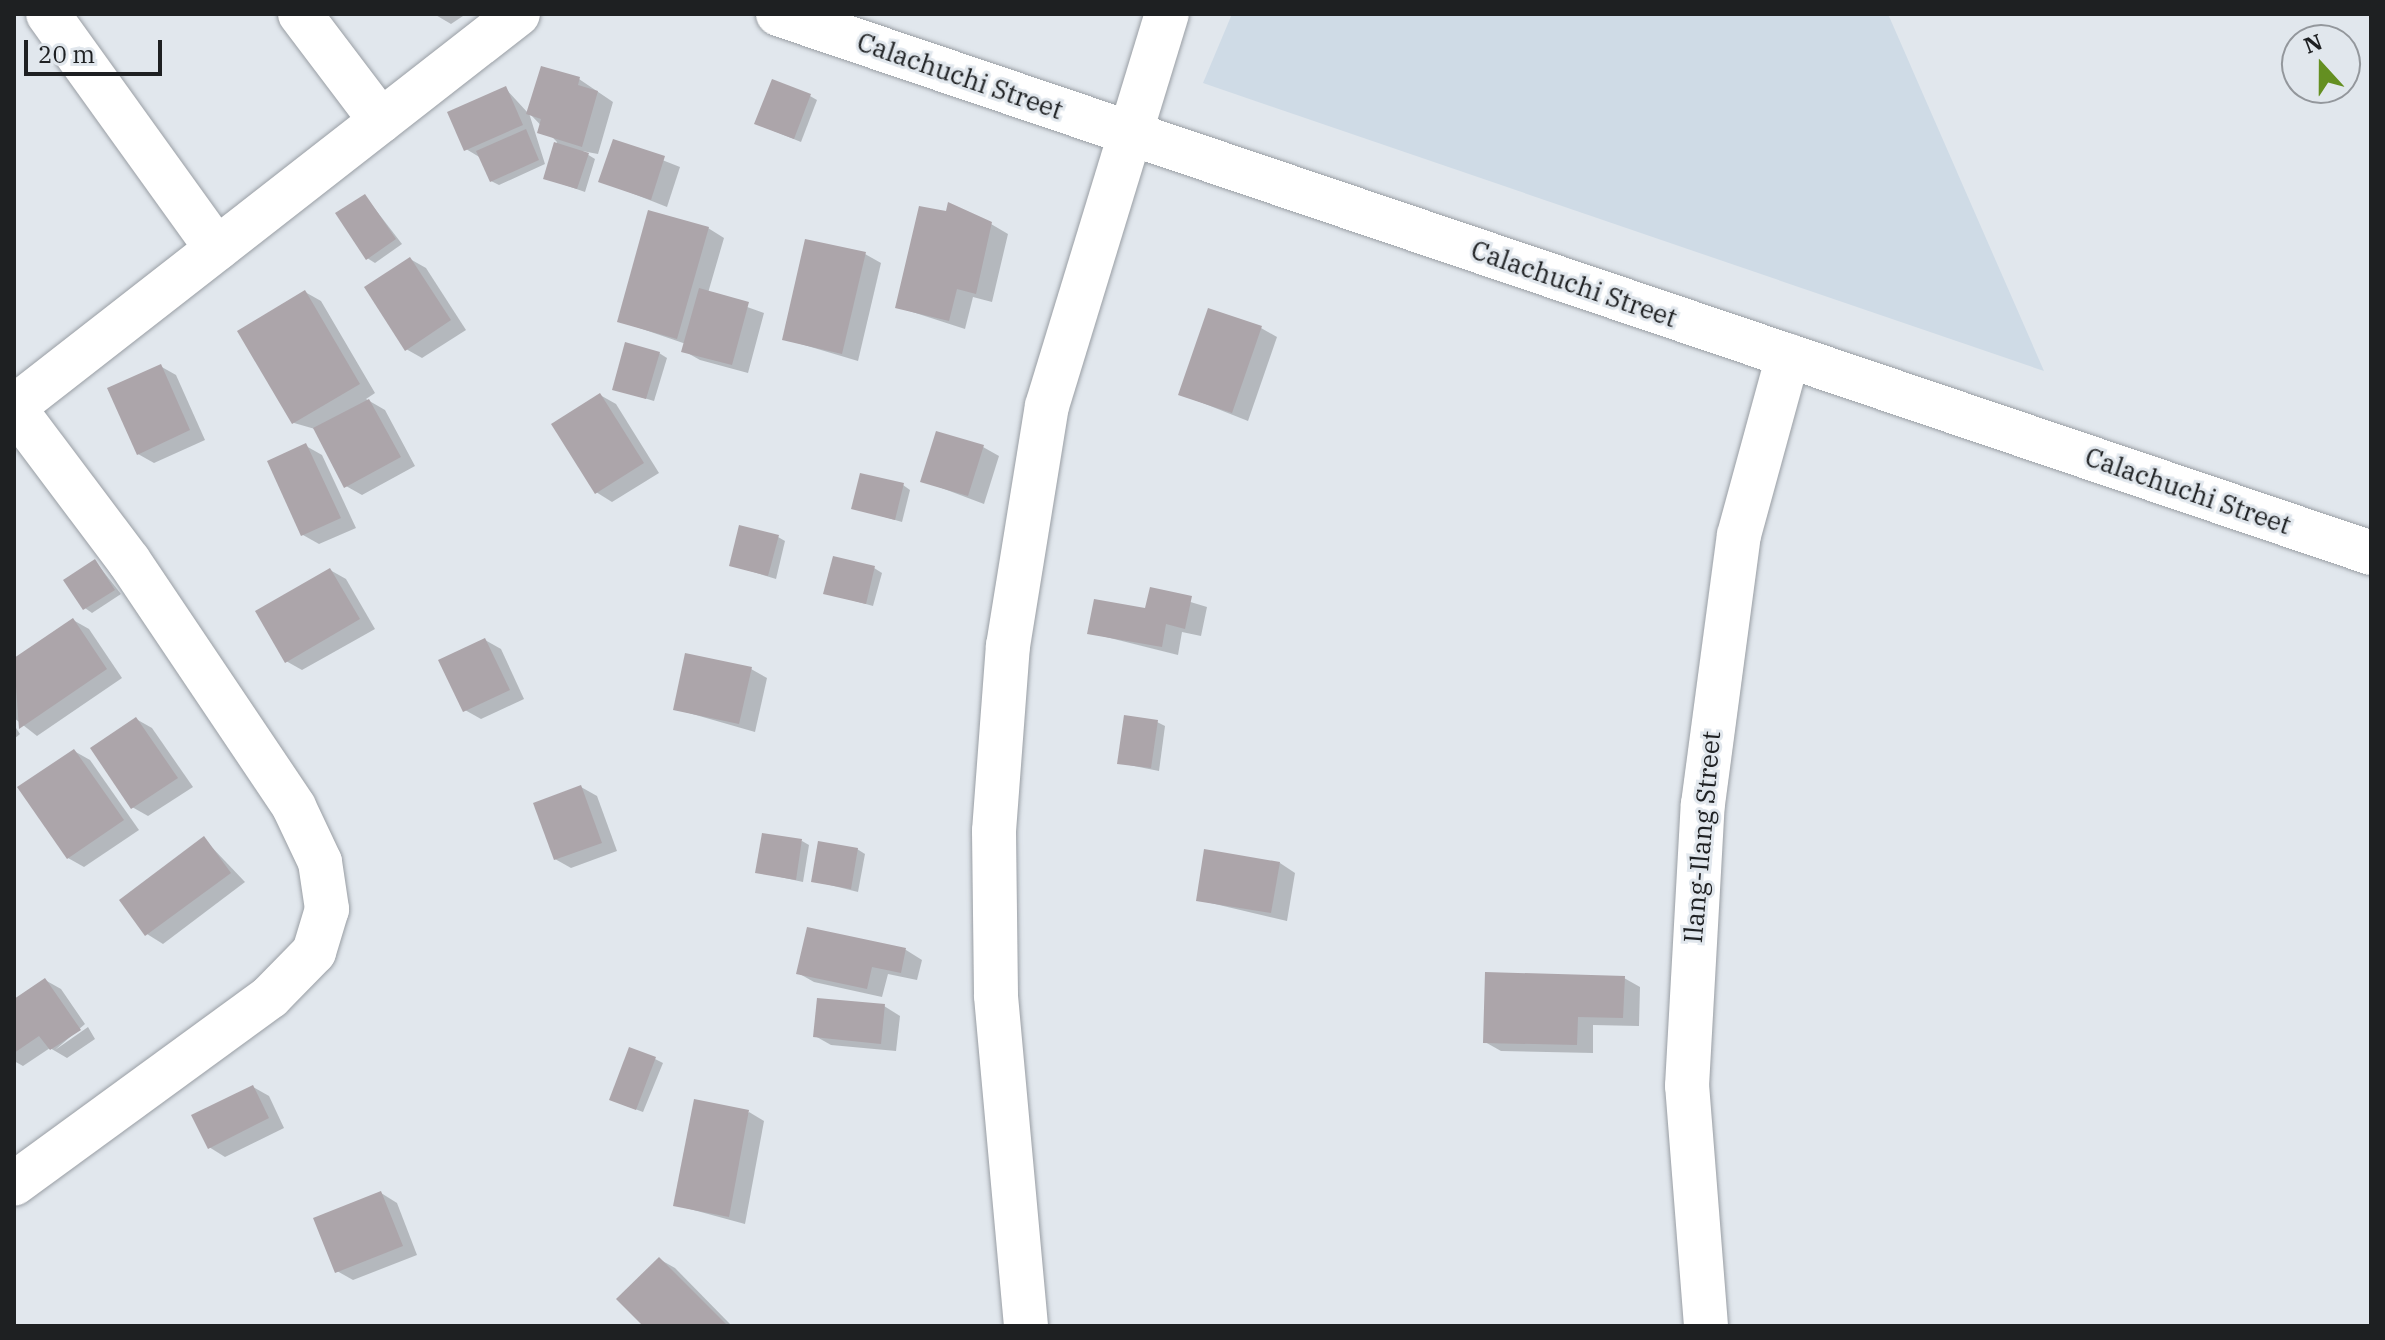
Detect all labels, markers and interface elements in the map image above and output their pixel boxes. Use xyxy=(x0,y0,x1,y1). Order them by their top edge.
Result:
scale bar xyxy=(28,24,166,74)
north arrow xyxy=(2281,24,2361,104)
street label: Calachuchi Street xyxy=(853,26,1067,126)
text: N xyxy=(2300,26,2326,60)
text: 20 m xyxy=(38,38,95,70)
street label: Calachuchi Street xyxy=(1467,234,1681,334)
street label: Calachuchi Street xyxy=(2081,441,2295,541)
street label: Ilang-Ilang Street xyxy=(1677,730,1727,944)

